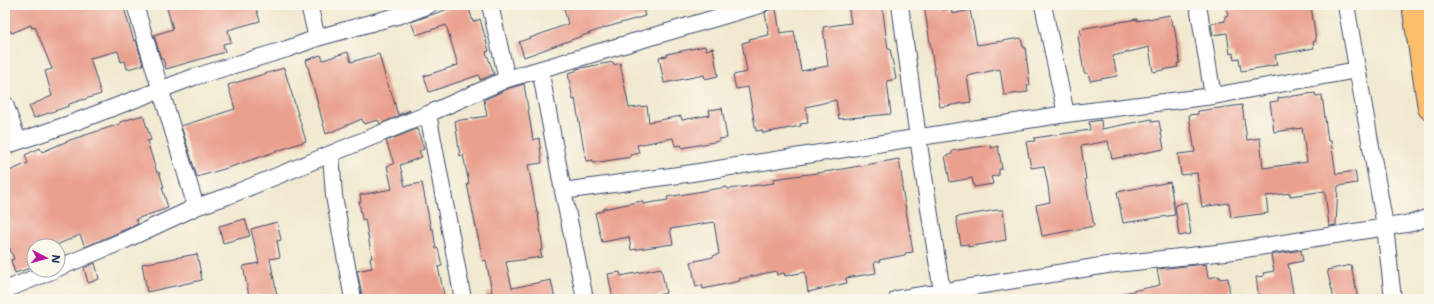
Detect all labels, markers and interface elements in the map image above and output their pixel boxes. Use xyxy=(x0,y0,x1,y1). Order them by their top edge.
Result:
north arrow xyxy=(26,238,66,278)
text: N xyxy=(48,254,63,264)

